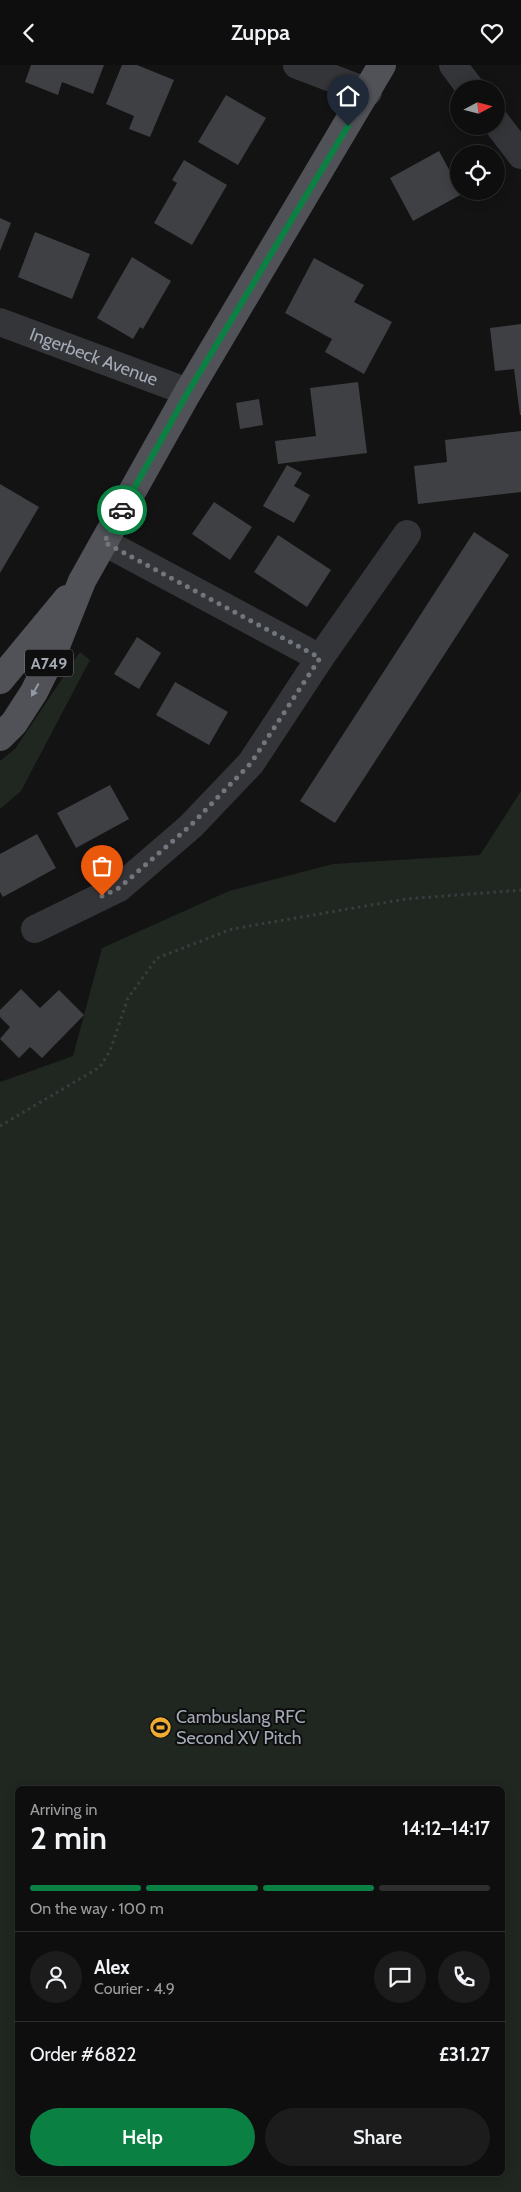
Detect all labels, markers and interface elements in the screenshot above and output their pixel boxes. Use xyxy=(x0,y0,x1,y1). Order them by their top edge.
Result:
icon: back xyxy=(15,19,43,47)
text: Zuppa xyxy=(231,19,290,46)
icon: heart xyxy=(478,19,506,47)
pin xyxy=(327,75,369,126)
north arrow xyxy=(450,80,505,135)
map controls xyxy=(450,80,505,200)
icon: home xyxy=(334,82,362,110)
button: locate xyxy=(450,145,505,200)
street label: Ingerbeck Avenue xyxy=(27,323,161,391)
courier xyxy=(97,485,147,535)
icon: car xyxy=(108,496,136,524)
road number: A749 xyxy=(25,649,73,677)
one-way arrow xyxy=(31,682,39,697)
pin xyxy=(81,845,123,896)
icon: bag xyxy=(88,852,116,880)
place label: Cambuslang RFC Second XV Pitch xyxy=(176,1706,306,1749)
sports icon: Cambuslang RFC Second XV Pitch xyxy=(148,1715,172,1739)
text: Arriving in xyxy=(30,1800,97,1819)
text: 14:12–14:17 xyxy=(402,1817,490,1840)
text: 2 min xyxy=(30,1818,107,1857)
text: On the way · 100 m xyxy=(30,1899,164,1918)
button: person xyxy=(30,1951,82,2003)
button: chat xyxy=(374,1951,426,2003)
button: phone xyxy=(438,1951,490,2003)
text: Alex xyxy=(94,1956,130,1979)
text: Courier · 4.9 xyxy=(94,1979,175,1998)
text: Order #6822 xyxy=(30,2043,136,2066)
text: £31.27 xyxy=(439,2043,490,2066)
button: Help xyxy=(30,2108,255,2166)
button: Share xyxy=(265,2108,490,2166)

